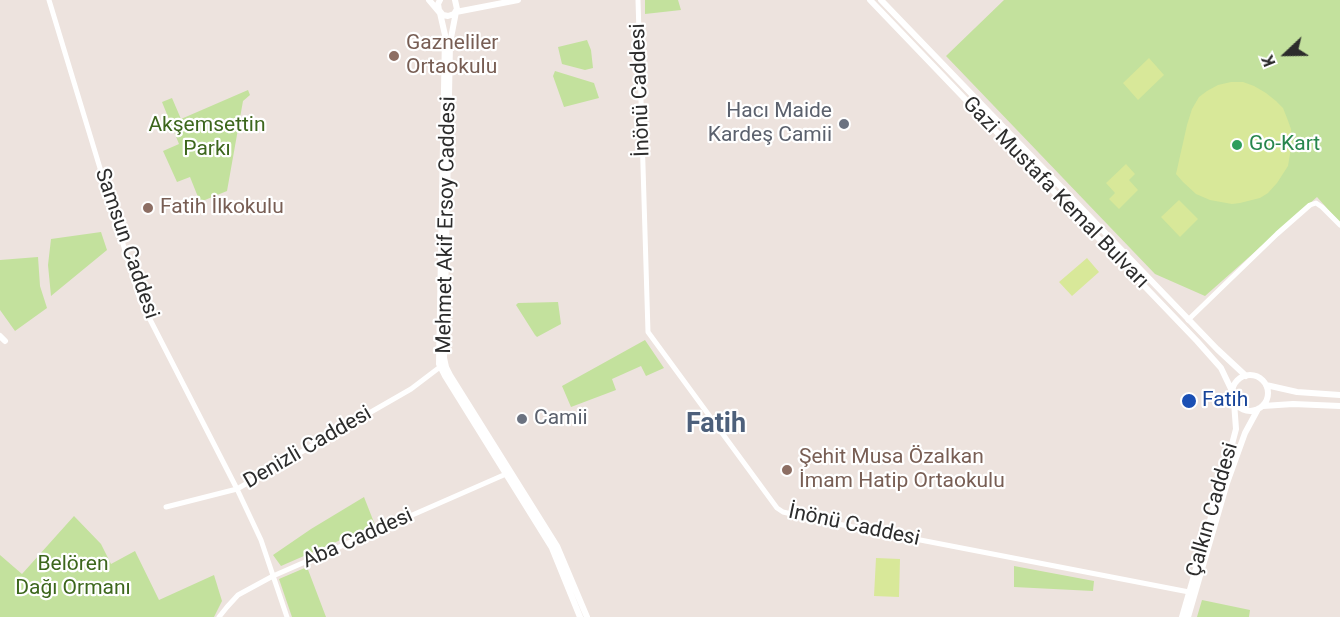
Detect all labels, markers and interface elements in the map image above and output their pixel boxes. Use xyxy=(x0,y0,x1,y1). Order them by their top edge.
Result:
street label: İnönü Caddesi xyxy=(626,23,656,157)
north arrow xyxy=(1256,24,1316,84)
place label: Gazneliler Ortaokulu xyxy=(406,31,498,81)
marker: Gazneliler Ortaokulu xyxy=(387,49,401,63)
text: K xyxy=(1258,53,1280,69)
street label: Gazi Mustafa Kemal Bulvarı xyxy=(957,92,1153,294)
street label: Mehmet Akif Ersoy Caddesi xyxy=(432,96,462,354)
place label: Hacı Maide Kardeş Camii xyxy=(708,99,832,149)
park label: Akşemsettin Parkı xyxy=(148,113,266,163)
marker: Hacı Maide Kardeş Camii xyxy=(837,117,851,131)
place label: Go-Kart xyxy=(1249,132,1320,158)
marker: Go-Kart xyxy=(1230,138,1244,152)
street label: Samsun Caddesi xyxy=(88,165,164,323)
place label: Fatih İlkokulu xyxy=(160,195,284,221)
marker: Fatih İlkokulu xyxy=(141,201,155,215)
place label: Fatih xyxy=(1202,388,1248,414)
marker: Fatih xyxy=(1180,392,1198,410)
street label: Denizli Caddesi xyxy=(240,401,376,495)
place label: Camii xyxy=(534,406,588,432)
district label: Fatih xyxy=(686,409,746,441)
marker: Camii xyxy=(515,412,529,426)
street label: Çalkın Caddesi xyxy=(1182,440,1244,580)
place label: Şehit Musa Özalkan İmam Hatip Ortaokulu xyxy=(799,445,1005,495)
marker: Şehit Musa Özalkan İmam Hatip Ortaokulu xyxy=(780,463,794,477)
street label: İnönü Caddesi xyxy=(786,500,922,552)
street label: Aba Caddesi xyxy=(299,503,417,575)
park label: Belören Dağı Ormanı xyxy=(15,552,131,602)

